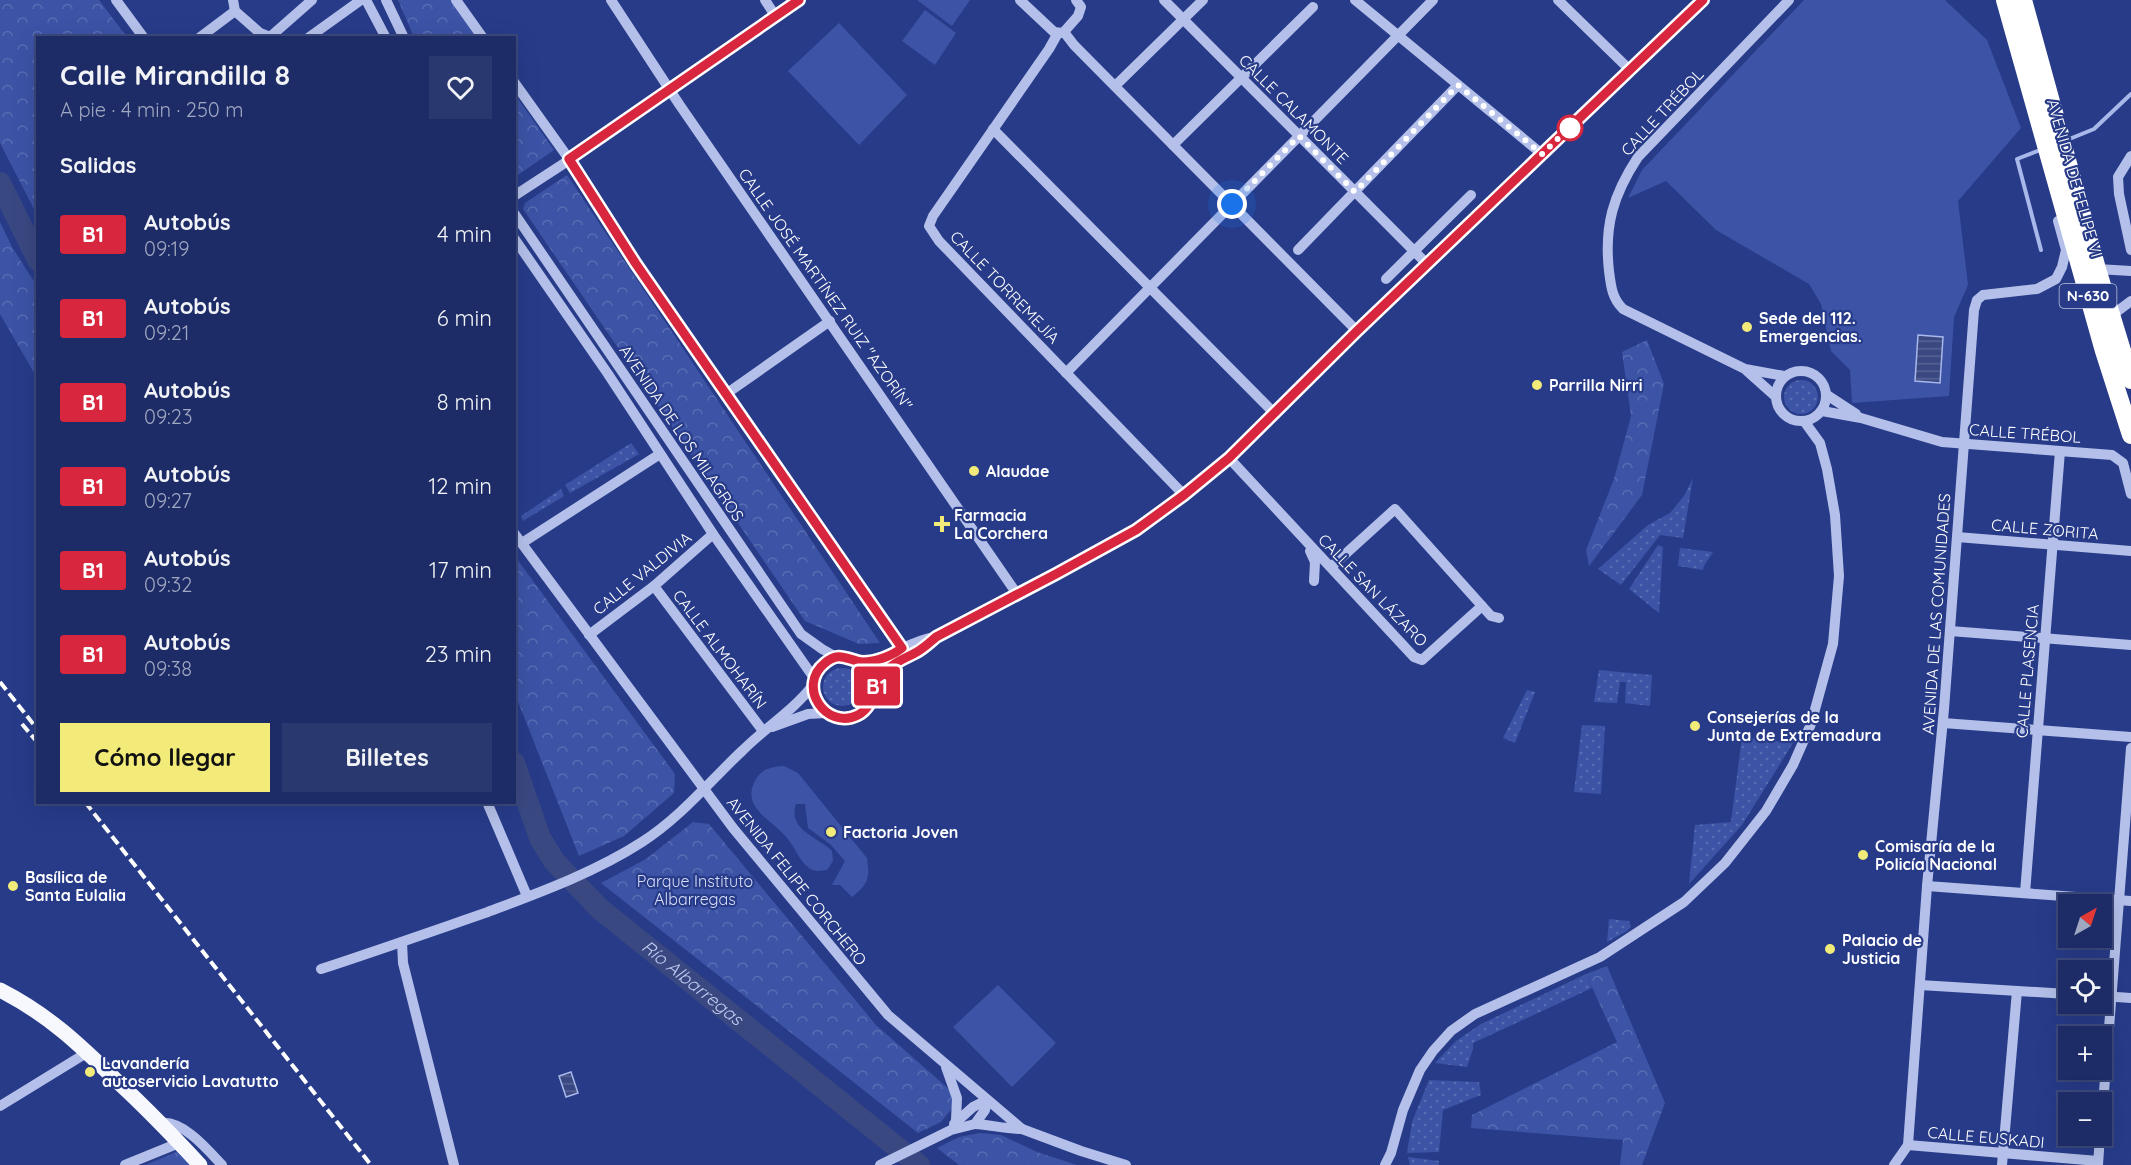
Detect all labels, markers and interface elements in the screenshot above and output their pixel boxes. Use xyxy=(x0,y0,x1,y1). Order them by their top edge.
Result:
street label: CALLE CALAMONTE xyxy=(1235,50,1353,168)
button: heart xyxy=(429,56,492,119)
text: Calle Mirandilla 8 xyxy=(60,57,290,92)
street label: CALLE TRÉBOL xyxy=(1617,64,1708,160)
text: A pie · 4 min · 250 m xyxy=(60,97,243,122)
street label: AVENIDA DE FELIPE VI xyxy=(2043,97,2107,259)
unlabelled marker xyxy=(1557,115,1583,141)
text: Salidas xyxy=(60,151,136,179)
street label: CALLE JOSÉ MARTÍNEZ RUIZ "AZORÍN" xyxy=(735,164,917,414)
your location xyxy=(1217,189,1247,219)
text: Autobús xyxy=(144,208,231,236)
text: 4 min xyxy=(437,220,492,248)
text: B1 xyxy=(82,221,104,247)
street label: CALLE TORREMEJÍA xyxy=(946,226,1064,348)
text: 09:19 xyxy=(144,236,189,261)
road number: N-630 xyxy=(2060,284,2116,308)
text: Autobús xyxy=(144,292,231,320)
text: 6 min xyxy=(437,304,492,332)
text: B1 xyxy=(82,305,104,331)
place label: Sede del 112. Emergencias. xyxy=(1759,308,1862,346)
text: 09:21 xyxy=(144,320,189,345)
marker: Sede del 112. Emergencias. xyxy=(1740,320,1754,334)
street label: AVENIDA DE LOS MILAGROS xyxy=(615,341,749,525)
place label: Parrilla Nirri xyxy=(1549,375,1643,395)
text: Autobús xyxy=(144,376,231,404)
marker: Parrilla Nirri xyxy=(1530,378,1544,392)
text: 8 min xyxy=(437,388,492,416)
text: B1 xyxy=(82,389,104,415)
text: 09:23 xyxy=(144,404,192,429)
street label: CALLE TRÉBOL xyxy=(1968,419,2082,447)
text: Autobús xyxy=(144,460,231,488)
place label: Alaudae xyxy=(986,461,1049,481)
marker: Alaudae xyxy=(967,464,981,478)
text: 12 min xyxy=(428,472,492,500)
text: B1 xyxy=(82,473,104,499)
text: 09:27 xyxy=(144,488,192,513)
street label: AVENIDA DE LAS COMUNIDADES xyxy=(1918,493,1954,735)
place label: Farmacia La Corchera xyxy=(954,505,1048,543)
street label: CALLE ZORITA xyxy=(1990,514,2100,544)
marker: Farmacia La Corchera xyxy=(935,517,949,531)
street label: CALLE VALDIVIA xyxy=(589,527,695,619)
street label: CALLE SAN LÁZARO xyxy=(1314,529,1432,651)
text: Autobús xyxy=(144,544,231,572)
text: 17 min xyxy=(429,556,492,584)
text: B1 xyxy=(82,557,104,583)
text: 09:32 xyxy=(144,572,192,597)
street label: CALLE ALMOHARÍN xyxy=(669,586,771,712)
street label: CALLE PLASENCIA xyxy=(2011,603,2043,739)
text: Autobús xyxy=(144,628,231,656)
text: 23 min xyxy=(425,640,492,668)
text: B1 xyxy=(82,641,104,667)
text: 09:38 xyxy=(144,656,192,681)
line badge: B1 xyxy=(850,666,904,706)
text: B1 xyxy=(866,673,888,699)
place label: Consejerías de la Junta de Extremadura xyxy=(1707,707,1881,745)
marker: Consejerías de la Junta de Extremadura xyxy=(1688,719,1702,733)
button: Cómo llegar xyxy=(60,723,270,792)
button: Billetes xyxy=(282,723,492,792)
street label: AVENIDA FELIPE CORCHERO xyxy=(723,793,871,969)
place label: Factoria Joven xyxy=(843,822,958,842)
marker: Factoria Joven xyxy=(824,825,838,839)
place label: Comisaría de la Policía Nacional xyxy=(1875,836,1997,874)
marker: Comisaría de la Policía Nacional xyxy=(1856,848,1870,862)
place label: Basílica de Santa Eulalia xyxy=(25,867,126,905)
park label: Parque Instituto Albarregas xyxy=(637,871,753,909)
marker: Basílica de Santa Eulalia xyxy=(6,879,20,893)
north arrow xyxy=(2058,894,2112,948)
map controls xyxy=(2058,894,2112,1146)
place label: Palacio de Justicia xyxy=(1842,930,1922,968)
water label: Río Albarregas xyxy=(637,935,749,1031)
marker: Palacio de Justicia xyxy=(1823,942,1837,956)
button: locate xyxy=(2058,960,2112,1014)
button: + xyxy=(2058,1026,2112,1080)
place label: Lavandería autoservicio Lavatutto xyxy=(102,1053,279,1091)
marker: Lavandería autoservicio Lavatutto xyxy=(83,1065,97,1079)
button: − xyxy=(2058,1092,2112,1146)
street label: CALLE EUSKADI xyxy=(1927,1122,2045,1152)

